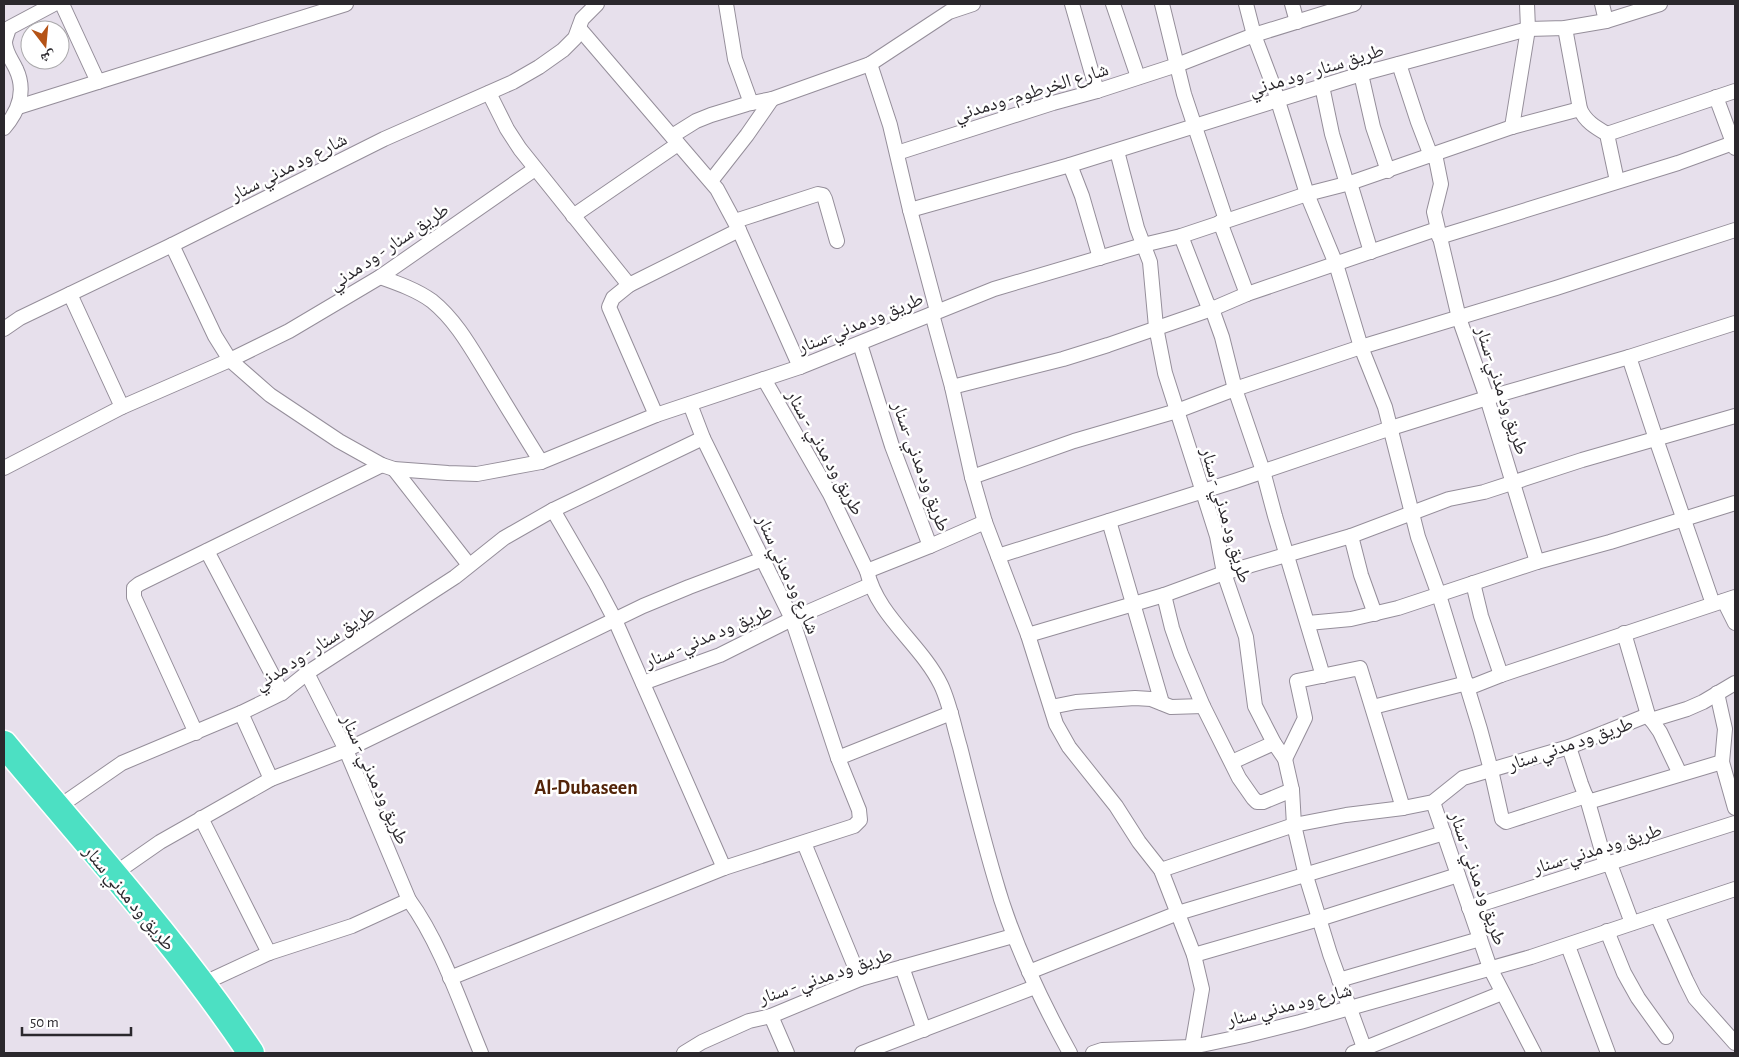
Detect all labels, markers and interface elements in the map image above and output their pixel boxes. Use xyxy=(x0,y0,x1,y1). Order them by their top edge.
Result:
north arrow xyxy=(20,20,70,70)
street label: طريق سنار - ود مدني xyxy=(1247,41,1388,105)
text: ش xyxy=(39,47,57,65)
street label: شارع الخرطوم- ودمدني xyxy=(952,60,1112,130)
street label: شارع ود مدني سنار xyxy=(226,130,352,210)
street label: طريق سنار - ود مدني xyxy=(325,200,455,298)
street label: طريق ود مدني-سنار xyxy=(794,289,928,362)
street label: طريق ود مدني-سنار xyxy=(1467,323,1531,459)
street label: طريق ود مدني - سنار xyxy=(778,386,867,521)
street label: طريق ود مدني -سنار xyxy=(883,398,953,536)
street label: طريق ود مدني - سنار xyxy=(1192,444,1254,587)
street label: شارع ود مدني سنار xyxy=(748,511,822,639)
street label: طريق ود مدني- سنار xyxy=(641,601,777,677)
street label: طريق سنار - ود مدني xyxy=(251,602,381,698)
street label: طريق ود مدني - سنار xyxy=(333,711,412,849)
street label: طريق ود مدني سنار xyxy=(1504,714,1637,780)
district label: Al-Dubaseen xyxy=(534,778,638,798)
street label: طريق ود مدني - سنار xyxy=(1441,808,1509,949)
street label: طريق ود مدني-سنار xyxy=(1530,821,1666,883)
street label: طريق ود مدني سنار xyxy=(75,841,178,957)
street label: طريق ود مدني - سنار xyxy=(755,945,896,1013)
street label: شارع ود مدني سنار xyxy=(1224,981,1355,1035)
scale bar xyxy=(22,1004,131,1036)
text: 50 m xyxy=(30,1015,59,1030)

